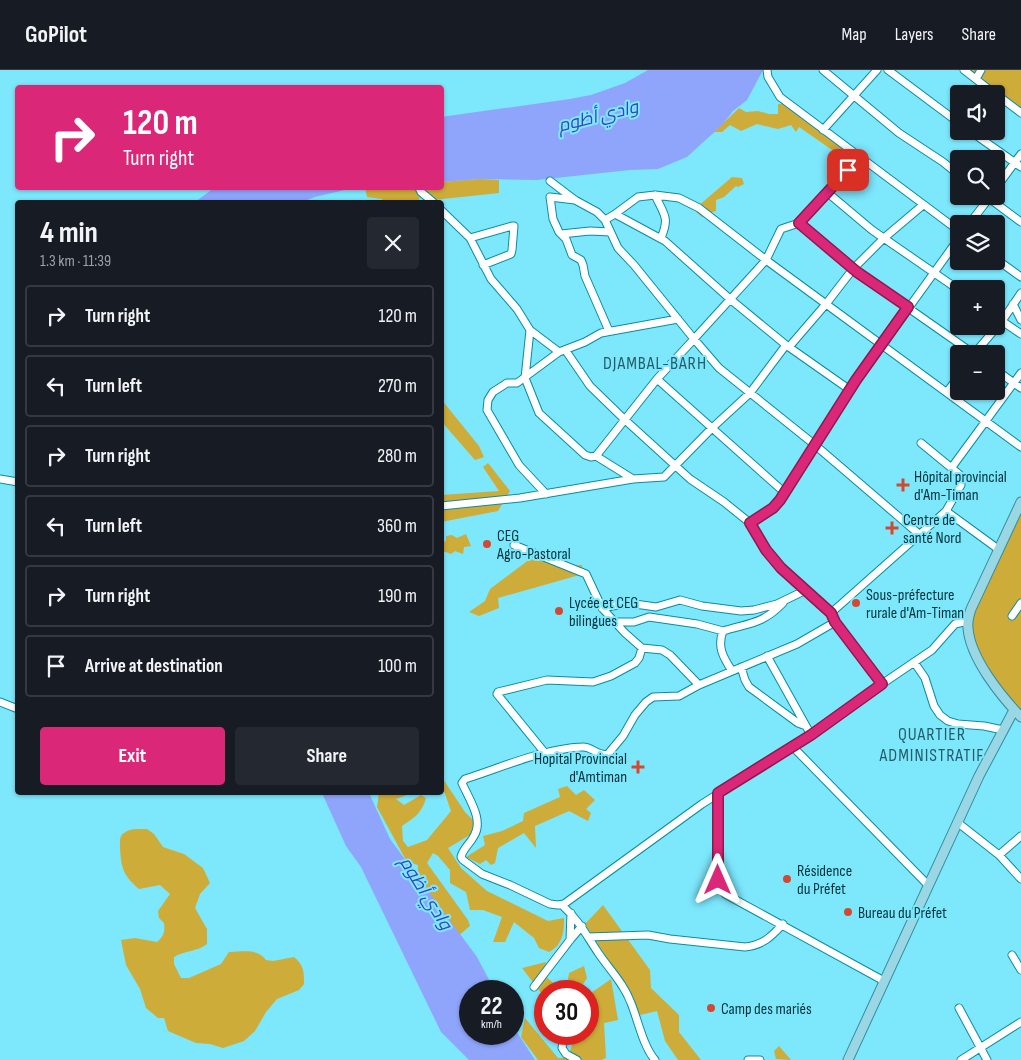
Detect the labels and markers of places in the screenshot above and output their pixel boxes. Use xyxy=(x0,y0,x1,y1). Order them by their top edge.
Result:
pin xyxy=(827,149,869,191)
place label: Hôpital provincial d'Am-Timan xyxy=(914,468,1007,505)
marker: Hôpital provincial d'Am-Timan xyxy=(896,478,910,492)
place label: Centre de santé Nord xyxy=(903,511,961,548)
marker: Centre de santé Nord xyxy=(885,521,899,535)
place label: CEG Agro-Pastoral xyxy=(496,527,571,564)
marker: CEG Agro-Pastoral xyxy=(481,538,493,550)
place label: Sous-préfecture rurale d'Am-Timan xyxy=(866,586,964,623)
place label: Lycée et CEG bilingues xyxy=(569,594,638,631)
marker: Sous-préfecture rurale d'Am-Timan xyxy=(850,597,862,609)
marker: Lycée et CEG bilingues xyxy=(553,605,565,617)
place label: Hopital Provincial d'Amtiman xyxy=(534,750,627,787)
marker: Hopital Provincial d'Amtiman xyxy=(631,760,645,774)
place label: Résidence du Préfet xyxy=(797,862,852,899)
marker: Résidence du Préfet xyxy=(781,873,793,885)
place label: Bureau du Préfet xyxy=(858,904,947,923)
marker: Bureau du Préfet xyxy=(842,906,854,918)
place label: Camp des mariés xyxy=(721,1000,812,1019)
marker: Camp des mariés xyxy=(705,1002,717,1014)

